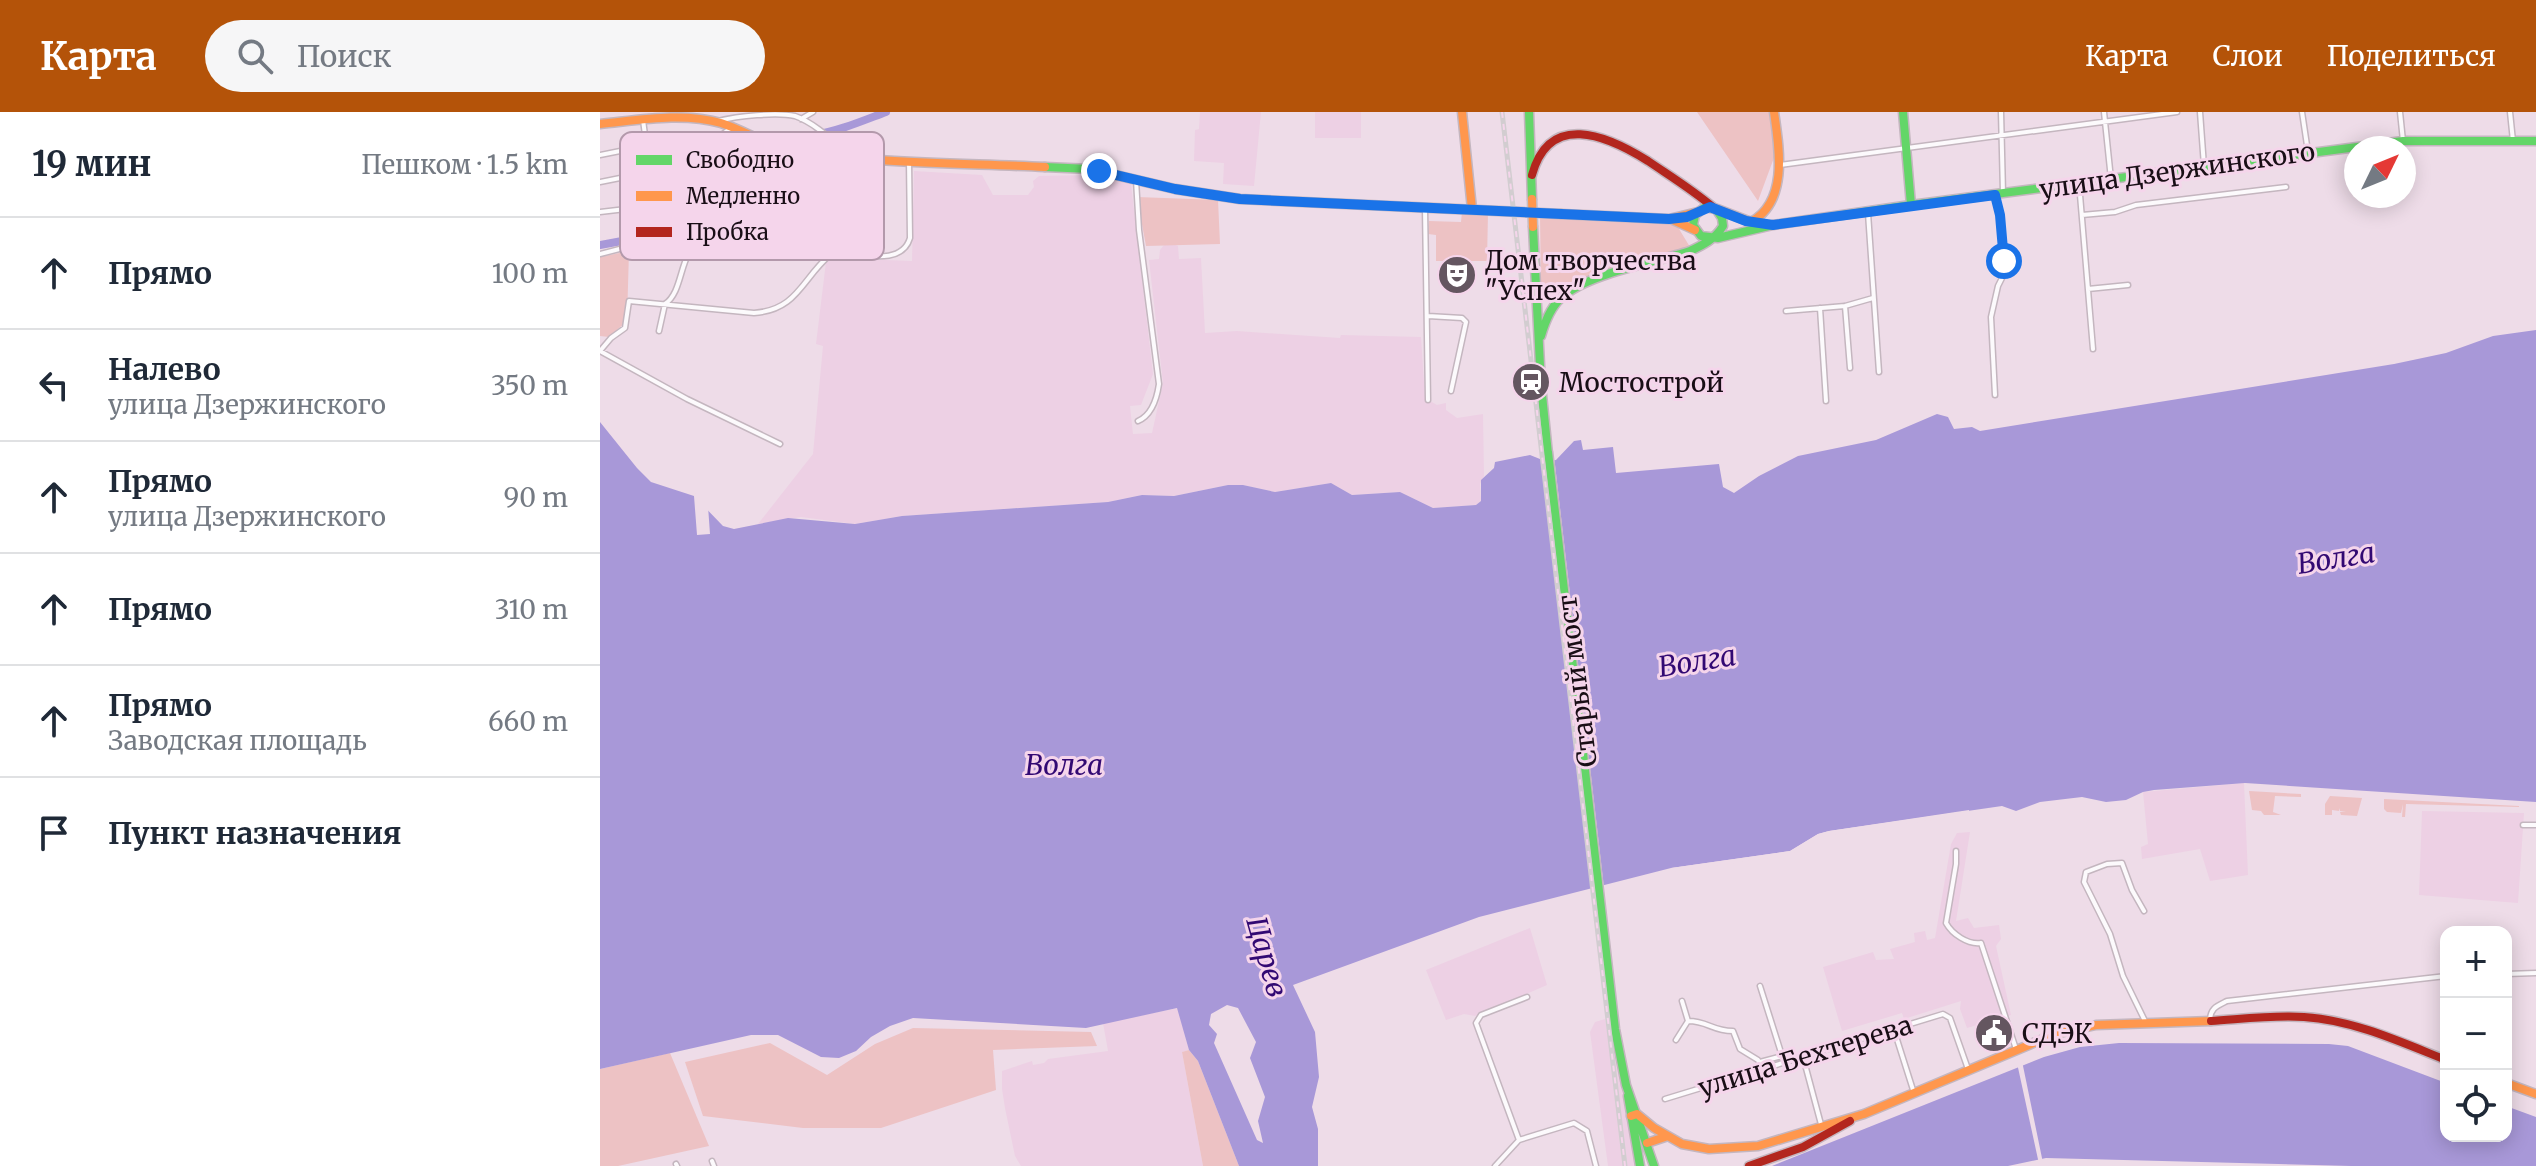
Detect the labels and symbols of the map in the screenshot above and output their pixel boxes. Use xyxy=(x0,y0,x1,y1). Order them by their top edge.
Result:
legend xyxy=(620,132,884,260)
street label: улица Дзержинского xyxy=(2037,134,2317,206)
north arrow xyxy=(2344,136,2416,208)
text: Свободно xyxy=(686,146,794,174)
route end xyxy=(1081,153,1117,189)
text: Медленно xyxy=(686,182,800,210)
text: Пробка xyxy=(686,218,769,246)
route start xyxy=(1986,243,2022,279)
place label: Дом творчества "Успех" xyxy=(1485,244,1697,307)
theatre icon: Дом творчества "Успех" xyxy=(1436,254,1478,296)
station icon: Мостострой xyxy=(1510,361,1552,403)
place label: Мостострой xyxy=(1559,366,1724,399)
water label: Волга xyxy=(2295,534,2377,582)
street label: Старый мост xyxy=(1550,593,1604,769)
water label: Волга xyxy=(1656,637,1738,685)
water label: Волга xyxy=(1025,747,1103,783)
water label: Царев xyxy=(1238,913,1296,1001)
street label: улица Бехтерева xyxy=(1694,1008,1916,1104)
public building icon: СДЭК xyxy=(1973,1012,2015,1054)
place label: СДЭК xyxy=(2022,1017,2093,1050)

